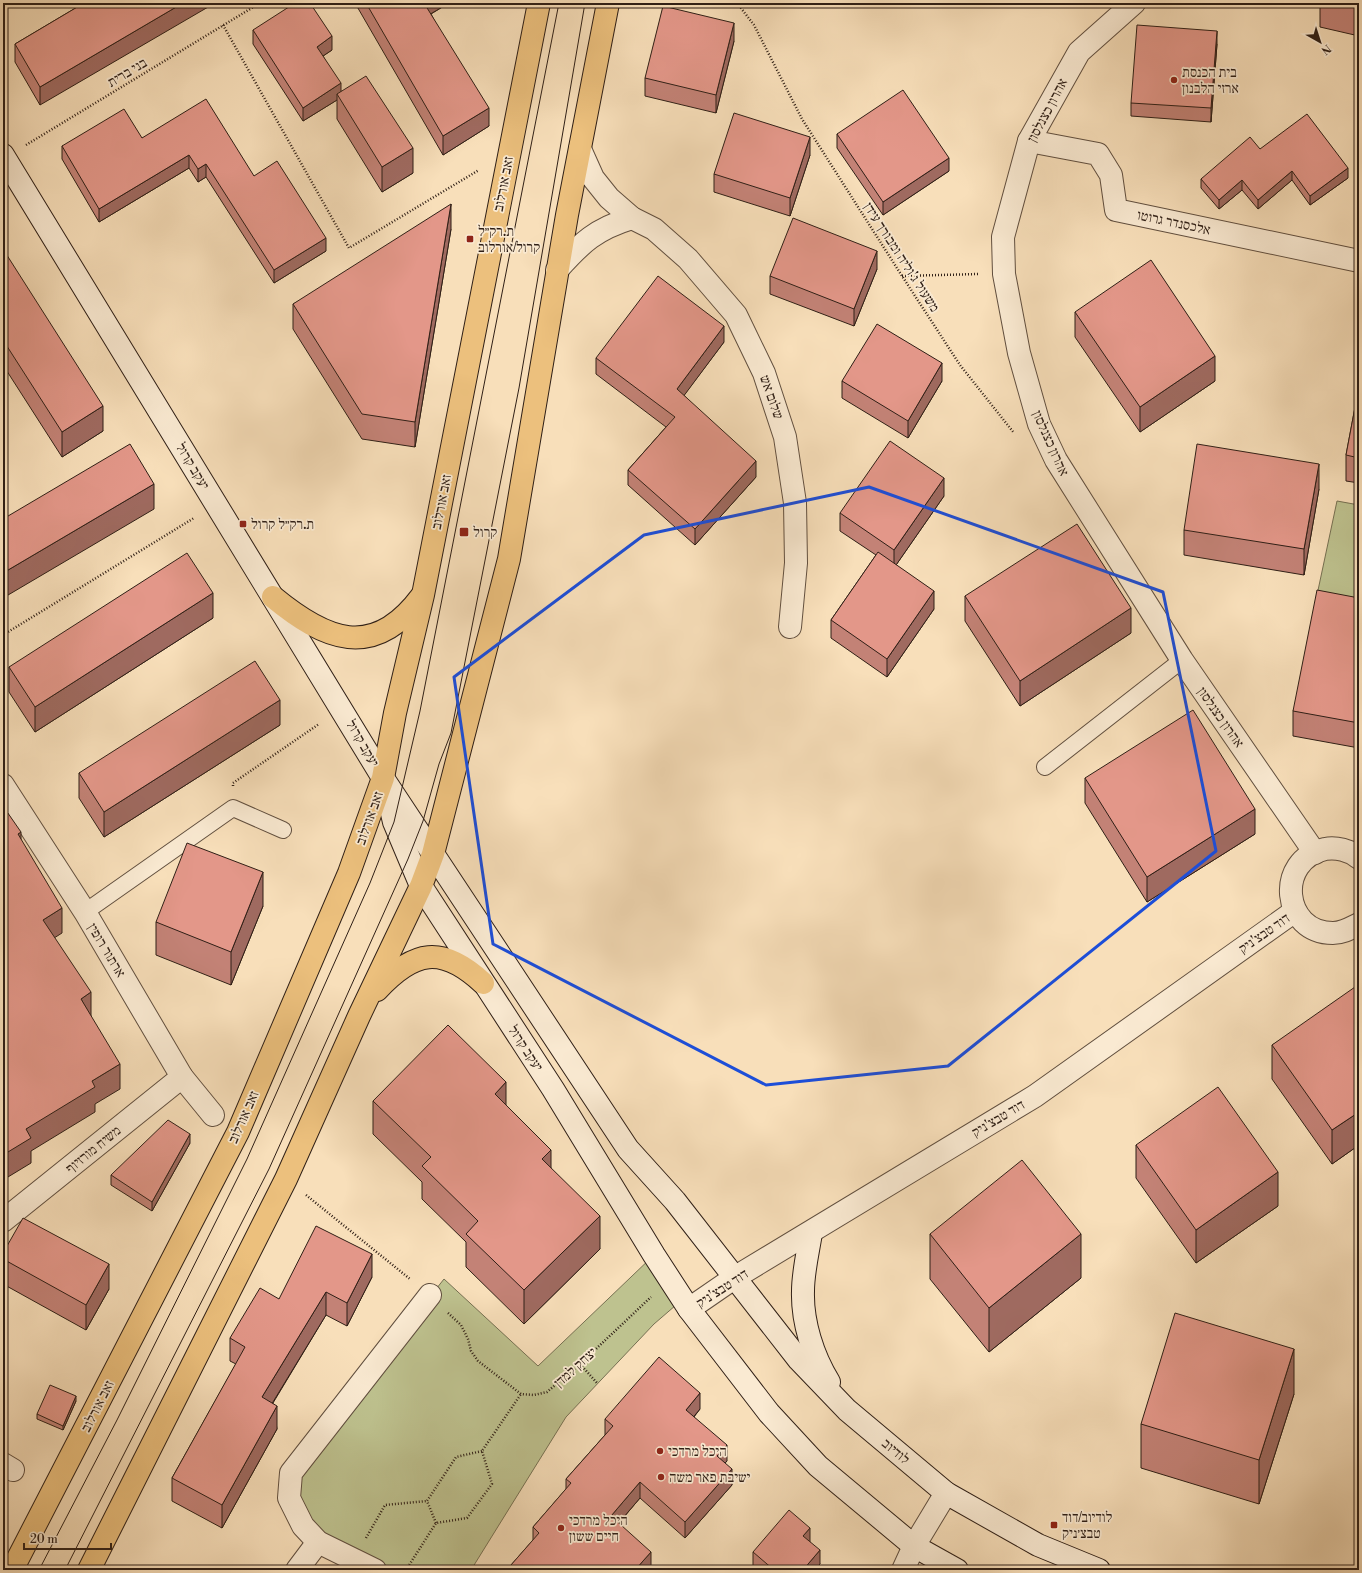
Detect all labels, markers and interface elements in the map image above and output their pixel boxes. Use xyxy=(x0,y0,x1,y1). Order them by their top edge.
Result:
north arrow xyxy=(1300,22,1340,62)
text: N xyxy=(1318,41,1333,57)
street label: בני ברית xyxy=(104,54,151,92)
place label: בית הכנסת ארזי הלבנון xyxy=(1182,64,1239,98)
street label: אהרון כצנלסון xyxy=(1024,75,1072,146)
marker: בית הכנסת ארזי הלבנון xyxy=(1169,75,1179,85)
street label: זאב אורלוב xyxy=(490,155,518,213)
street label: משעול ג'וליה ומבורך עידן xyxy=(859,199,943,316)
street label: אלכסנדר גרוטו xyxy=(1135,206,1212,240)
place label: ת.רק״ל קרול/אורלוב xyxy=(478,223,540,257)
marker: ת.רק״ל קרול/אורלוב xyxy=(465,234,475,244)
street label: שלום אש xyxy=(755,373,787,422)
street label: אהרון כצנלסון xyxy=(1028,408,1073,479)
street label: יעקב קרול xyxy=(171,440,213,493)
street label: זאב אורלוב xyxy=(428,473,456,531)
place label: ת.רק״ל קרול xyxy=(251,516,314,534)
marker: ת.רק״ל קרול xyxy=(238,519,248,529)
place label: קרול xyxy=(473,524,497,542)
marker: קרול xyxy=(458,526,470,538)
street label: אהרון כצנלסון xyxy=(1193,684,1248,751)
street label: יעקב קרול xyxy=(341,717,383,770)
street label: זאב אורלוב xyxy=(352,789,388,848)
street label: דוד טבצ'ניק xyxy=(1235,910,1294,958)
street label: ארתור רופין xyxy=(83,920,129,981)
street label: יעקב קרול xyxy=(504,1022,547,1075)
street label: זאב אורלוב xyxy=(224,1088,263,1147)
street label: דוד טבצ'ניק xyxy=(969,1096,1028,1142)
street label: משיח מורזיוף xyxy=(62,1122,125,1178)
street label: דוד טבצ'ניק xyxy=(693,1265,752,1312)
street label: יצחק למדן xyxy=(550,1344,601,1392)
street label: זאב אורלוב xyxy=(77,1377,119,1435)
street label: לודיוב xyxy=(878,1435,913,1469)
place label: היכל מרדכי xyxy=(668,1443,727,1461)
marker: היכל מרדכי xyxy=(655,1446,665,1456)
place label: ישיבת פאר משה xyxy=(669,1469,751,1487)
marker: ישיבת פאר משה xyxy=(656,1472,666,1482)
place label: לודיוב/דוד טבצ׳ניק xyxy=(1062,1509,1112,1543)
place label: היכל מרדכי חיים ששון xyxy=(569,1512,628,1546)
marker: לודיוב/דוד טבצ׳ניק xyxy=(1049,1520,1059,1530)
marker: היכל מרדכי חיים ששון xyxy=(556,1523,566,1533)
scale bar xyxy=(24,1525,111,1551)
text: 20 m xyxy=(30,1532,58,1547)

